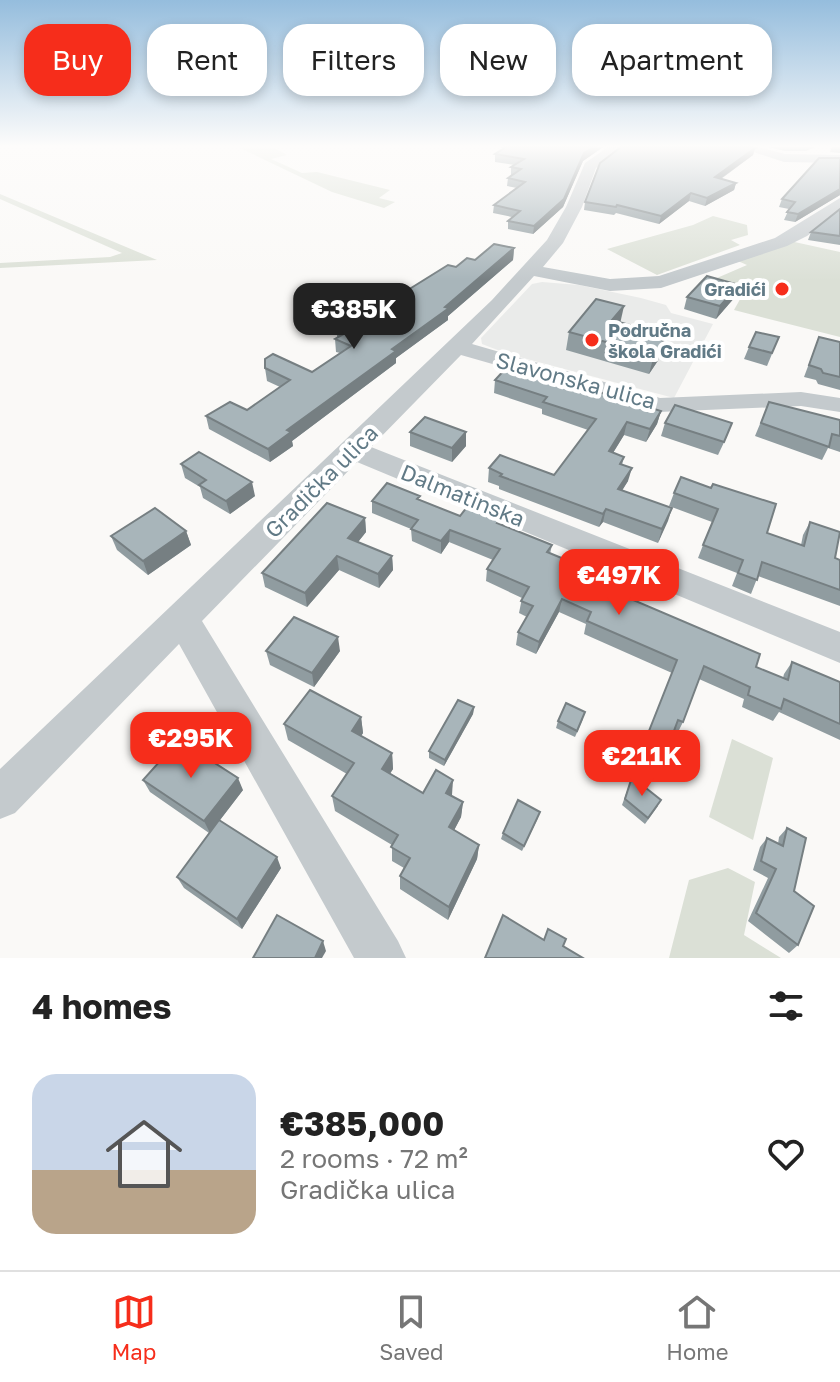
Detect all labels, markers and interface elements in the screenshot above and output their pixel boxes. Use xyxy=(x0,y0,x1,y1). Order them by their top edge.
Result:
chip: Buy xyxy=(24,24,131,96)
chip: Rent xyxy=(147,24,267,96)
chip: Filters xyxy=(283,24,424,96)
chip: New xyxy=(440,24,556,96)
chip: Apartment xyxy=(572,24,772,96)
place label: Gradići xyxy=(704,278,766,300)
marker: Gradići xyxy=(773,280,791,298)
pin: €385K xyxy=(298,283,410,351)
text: €385K xyxy=(311,293,397,324)
place label: Područna škola Gradići xyxy=(608,319,722,362)
marker: Područna škola Gradići xyxy=(583,331,601,349)
street label: Slavonska ulica xyxy=(493,346,659,414)
street label: Gradička ulica xyxy=(259,419,383,543)
street label: Dalmatinska xyxy=(397,458,529,532)
pin: €497K xyxy=(563,549,675,617)
text: €497K xyxy=(577,559,661,590)
pin: €295K xyxy=(135,712,247,780)
text: €295K xyxy=(148,722,234,753)
pin: €211K xyxy=(586,730,698,798)
text: €211K xyxy=(602,740,682,771)
icon: filters xyxy=(764,984,808,1028)
text: 4 homes xyxy=(32,986,172,1026)
text: €385,000 xyxy=(280,1103,444,1143)
icon: home xyxy=(96,1106,192,1202)
icon: heart xyxy=(764,1132,808,1176)
text: 2 rooms · 72 m² xyxy=(280,1143,468,1174)
text: Gradička ulica xyxy=(280,1174,456,1205)
tab: Map xyxy=(111,1290,156,1365)
tab: Saved xyxy=(379,1290,443,1365)
tab: Home xyxy=(666,1290,729,1365)

